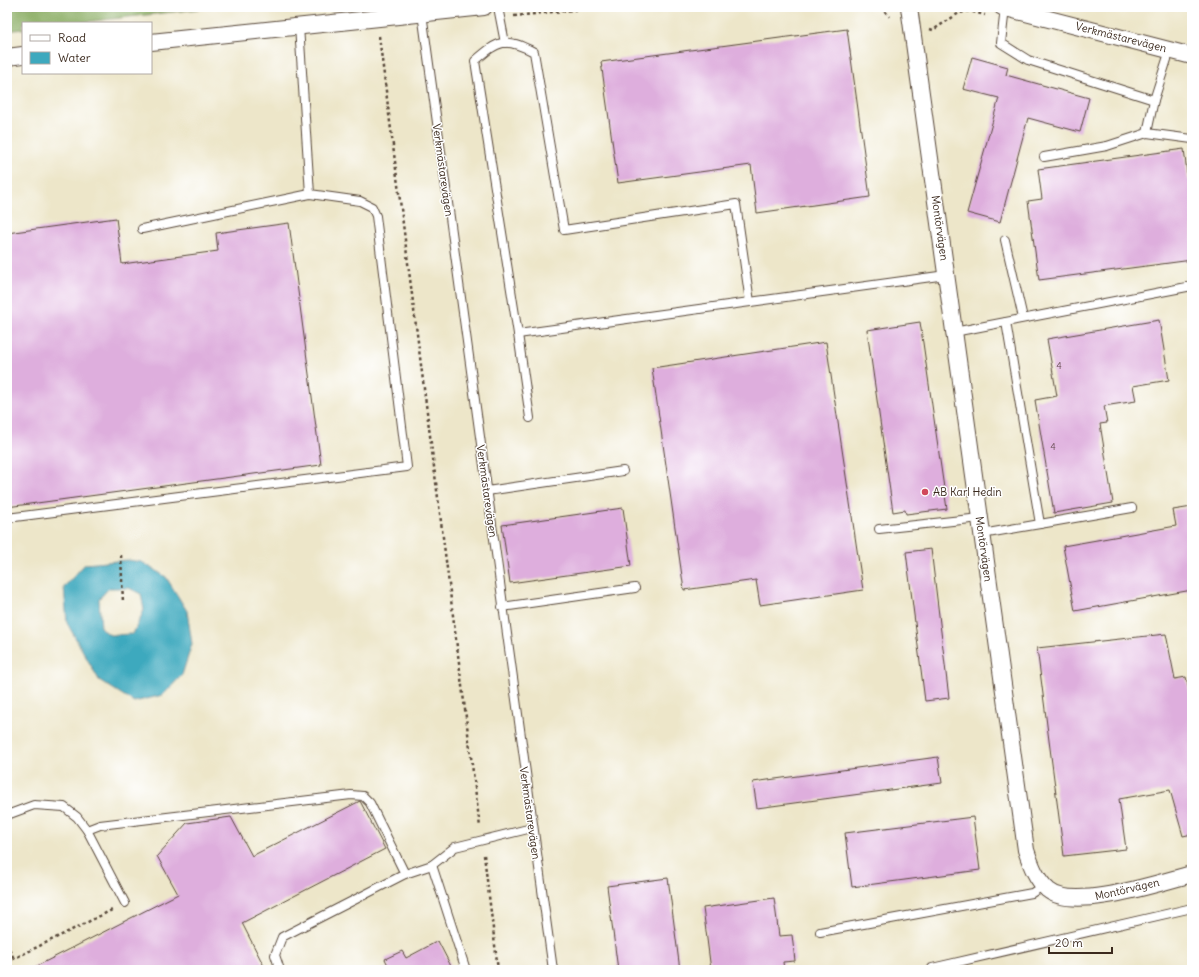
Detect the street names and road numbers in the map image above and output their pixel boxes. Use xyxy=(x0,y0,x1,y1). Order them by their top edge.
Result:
street label: Verkmästarevägen xyxy=(1074,19,1168,55)
street label: Verkmästarevägen xyxy=(430,123,456,217)
street label: Montörvägen xyxy=(929,195,951,261)
street label: Verkmästarevägen xyxy=(474,444,500,538)
street label: Montörvägen xyxy=(973,516,995,582)
street label: Verkmästarevägen xyxy=(517,766,543,860)
street label: Montörvägen xyxy=(1093,875,1161,903)

